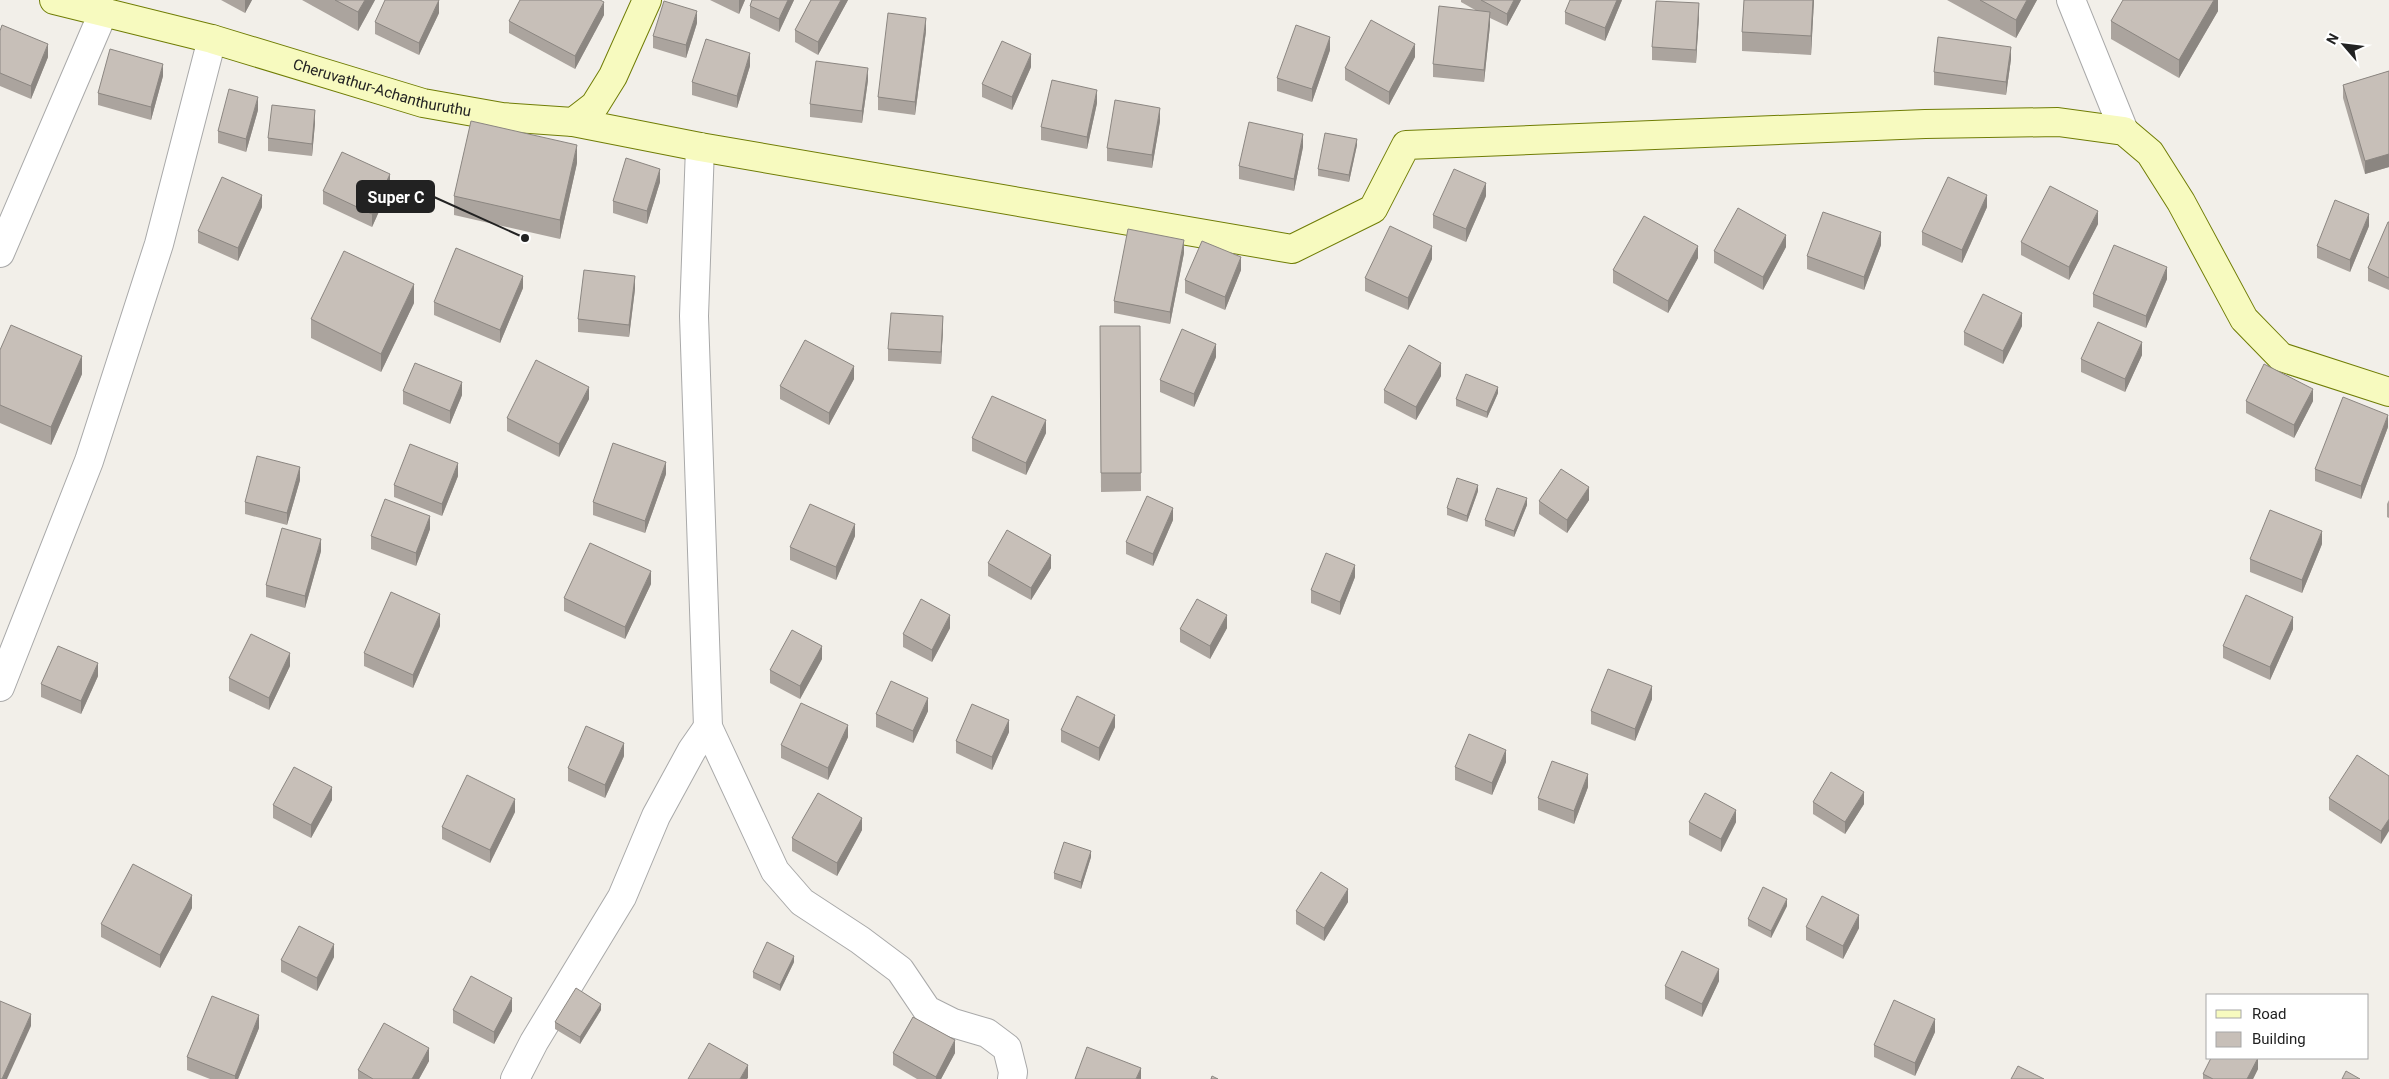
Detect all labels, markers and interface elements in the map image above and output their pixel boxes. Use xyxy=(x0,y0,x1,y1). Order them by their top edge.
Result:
north arrow xyxy=(2319,20,2369,70)
text: N xyxy=(2323,31,2342,47)
street label: Cheruvathur-Achanthuruthu xyxy=(291,55,473,120)
callout: Super C xyxy=(357,181,434,212)
text: Super C xyxy=(368,188,424,207)
legend xyxy=(2206,994,2369,1059)
text: Road xyxy=(2252,1005,2286,1023)
text: Building xyxy=(2252,1030,2306,1048)

